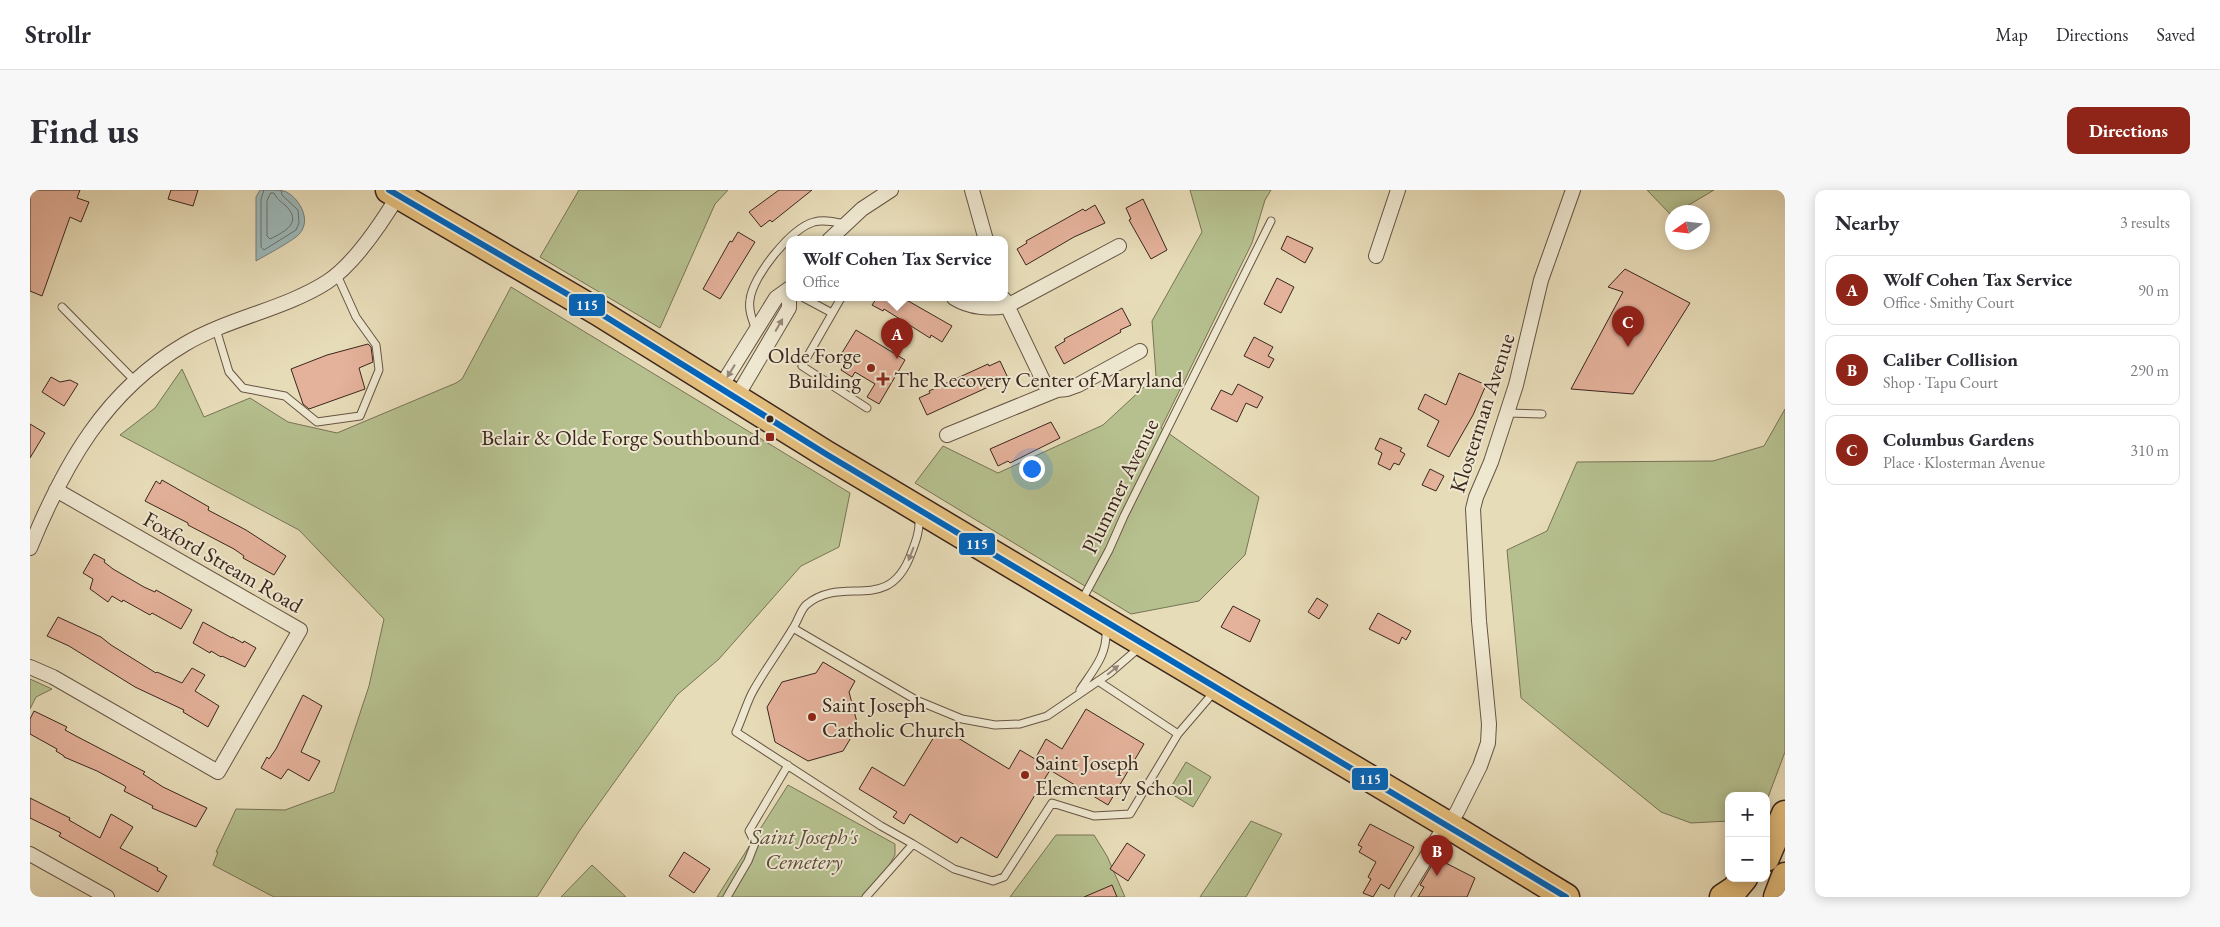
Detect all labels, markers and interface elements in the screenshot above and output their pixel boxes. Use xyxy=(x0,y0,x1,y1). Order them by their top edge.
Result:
text: Strollr xyxy=(25,19,91,50)
text: Map xyxy=(1996,23,2028,46)
text: Directions xyxy=(2056,23,2128,46)
text: Saved xyxy=(2156,23,2195,46)
button: Directions xyxy=(2067,107,2190,154)
text: Find us xyxy=(30,108,139,153)
north arrow xyxy=(1665,205,1710,250)
text: Nearby xyxy=(1835,209,1899,236)
text: 3 results xyxy=(2120,212,2170,233)
popup xyxy=(786,236,1008,301)
text: Wolf Cohen Tax Service xyxy=(802,246,992,271)
text: Wolf Cohen Tax Service xyxy=(1883,267,2072,292)
text: Office xyxy=(802,271,839,292)
text: A xyxy=(1846,280,1858,301)
text: 90 m xyxy=(2138,280,2169,301)
text: Office · Smithy Court xyxy=(1883,292,2014,313)
line badge: 115 xyxy=(568,293,606,317)
text: 115 xyxy=(576,296,598,314)
pin: C xyxy=(1612,306,1644,347)
pin: A xyxy=(881,318,913,359)
one-way arrow xyxy=(774,319,783,332)
street label: Klosterman Avenue xyxy=(1443,329,1522,496)
place label: Olde Forge Building xyxy=(768,341,861,395)
text: Caliber Collision xyxy=(1883,347,2018,372)
text: B xyxy=(1847,360,1857,381)
text: 290 m xyxy=(2130,360,2169,381)
marker: Olde Forge Building xyxy=(865,362,877,374)
one-way arrow xyxy=(726,365,735,378)
place label: The Recovery Center of Maryland xyxy=(894,365,1183,394)
marker: The Recovery Center of Maryland xyxy=(876,372,890,386)
text: Shop · Tapu Court xyxy=(1883,372,1998,393)
street label: Plummer Avenue xyxy=(1075,413,1165,558)
unlabelled marker xyxy=(765,414,775,424)
place label: Belair & Olde Forge Southbound xyxy=(481,423,761,452)
text: Columbus Gardens xyxy=(1883,427,2034,452)
marker: Belair & Olde Forge Southbound xyxy=(764,431,776,443)
text: C xyxy=(1846,440,1858,461)
text: 310 m xyxy=(2130,440,2169,461)
text: Place · Klosterman Avenue xyxy=(1883,452,2045,473)
your location xyxy=(1019,456,1045,482)
street label: Foxford Stream Road xyxy=(138,504,309,620)
line badge: 115 xyxy=(958,532,996,556)
text: 115 xyxy=(966,535,988,553)
one-way arrow xyxy=(907,547,915,562)
one-way arrow xyxy=(1106,665,1119,676)
place label: Saint Joseph Catholic Church xyxy=(822,690,965,744)
marker: Saint Joseph Catholic Church xyxy=(806,711,818,723)
place label: Saint Joseph Elementary School xyxy=(1035,748,1193,802)
line badge: 115 xyxy=(1351,767,1389,791)
marker: Saint Joseph Elementary School xyxy=(1019,769,1031,781)
text: 115 xyxy=(1359,770,1381,788)
map controls xyxy=(1725,792,1770,882)
button: + xyxy=(1725,792,1770,837)
park label: Saint Joseph's Cemetery xyxy=(749,822,859,876)
pin: B xyxy=(1421,835,1453,876)
button: − xyxy=(1725,837,1770,882)

